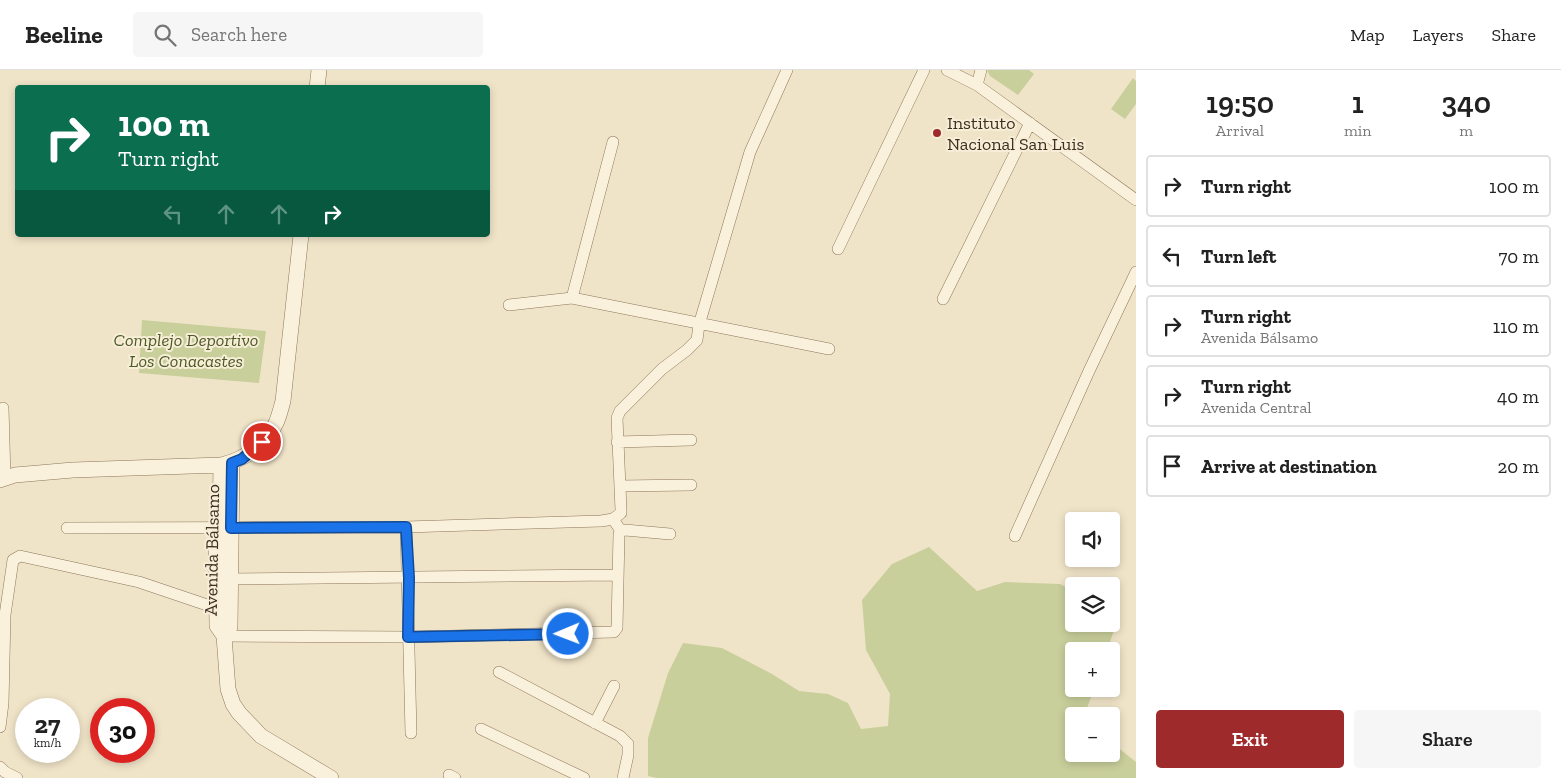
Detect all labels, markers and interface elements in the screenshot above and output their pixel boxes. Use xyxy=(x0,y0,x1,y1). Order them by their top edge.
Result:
search box xyxy=(133,12,483,57)
text: Beeline xyxy=(25,20,103,49)
icon: search xyxy=(151,21,179,49)
text: Search here xyxy=(191,23,287,46)
text: Map xyxy=(1350,24,1385,46)
text: Layers xyxy=(1413,24,1464,46)
text: Share xyxy=(1492,24,1536,46)
text: 19:50 xyxy=(1206,85,1274,121)
text: 1 xyxy=(1352,85,1364,121)
text: 340 xyxy=(1441,85,1491,121)
text: 100 m xyxy=(118,103,210,145)
icon: right xyxy=(35,105,100,170)
place label: Instituto Nacional San Luis xyxy=(947,112,1085,155)
text: Arrival xyxy=(1216,121,1264,140)
text: min xyxy=(1344,121,1371,140)
text: m xyxy=(1459,121,1473,140)
marker: Instituto Nacional San Luis xyxy=(931,127,943,139)
text: Turn right xyxy=(118,145,219,172)
icon: right xyxy=(1158,172,1186,200)
text: Turn right xyxy=(1201,175,1291,198)
text: 100 m xyxy=(1489,175,1539,198)
icon: left xyxy=(159,200,187,228)
icon: ahead xyxy=(212,200,240,228)
icon: ahead xyxy=(265,200,293,228)
icon: right xyxy=(318,200,346,228)
icon: left xyxy=(1158,242,1186,270)
text: Turn left xyxy=(1201,245,1276,268)
text: 70 m xyxy=(1498,245,1539,268)
text: Turn right xyxy=(1201,305,1291,328)
icon: right xyxy=(1158,312,1186,340)
text: 110 m xyxy=(1493,315,1539,338)
text: Avenida Bálsamo xyxy=(1201,328,1318,347)
park label: Complejo Deportivo Los Conacastes xyxy=(114,329,258,372)
text: Turn right xyxy=(1201,375,1291,398)
icon: right xyxy=(1158,382,1186,410)
text: 40 m xyxy=(1497,385,1539,408)
text: Avenida Central xyxy=(1201,398,1311,417)
pin xyxy=(241,421,283,463)
icon: arrive xyxy=(248,428,276,456)
icon: arrive xyxy=(1158,452,1186,480)
text: Arrive at destination xyxy=(1201,455,1377,478)
text: 20 m xyxy=(1498,455,1539,478)
street label: Avenida Bálsamo xyxy=(200,484,224,616)
map controls xyxy=(1065,512,1120,762)
button: sound xyxy=(1065,512,1120,567)
button: layers xyxy=(1065,577,1120,632)
position arrow xyxy=(541,607,593,659)
button: + xyxy=(1065,642,1120,697)
speed limit sign: 30 xyxy=(90,698,155,763)
button: − xyxy=(1065,707,1120,762)
text: 27 xyxy=(35,709,60,739)
button: Exit xyxy=(1156,710,1344,768)
button: Share xyxy=(1354,710,1541,768)
text: km/h xyxy=(34,736,61,750)

